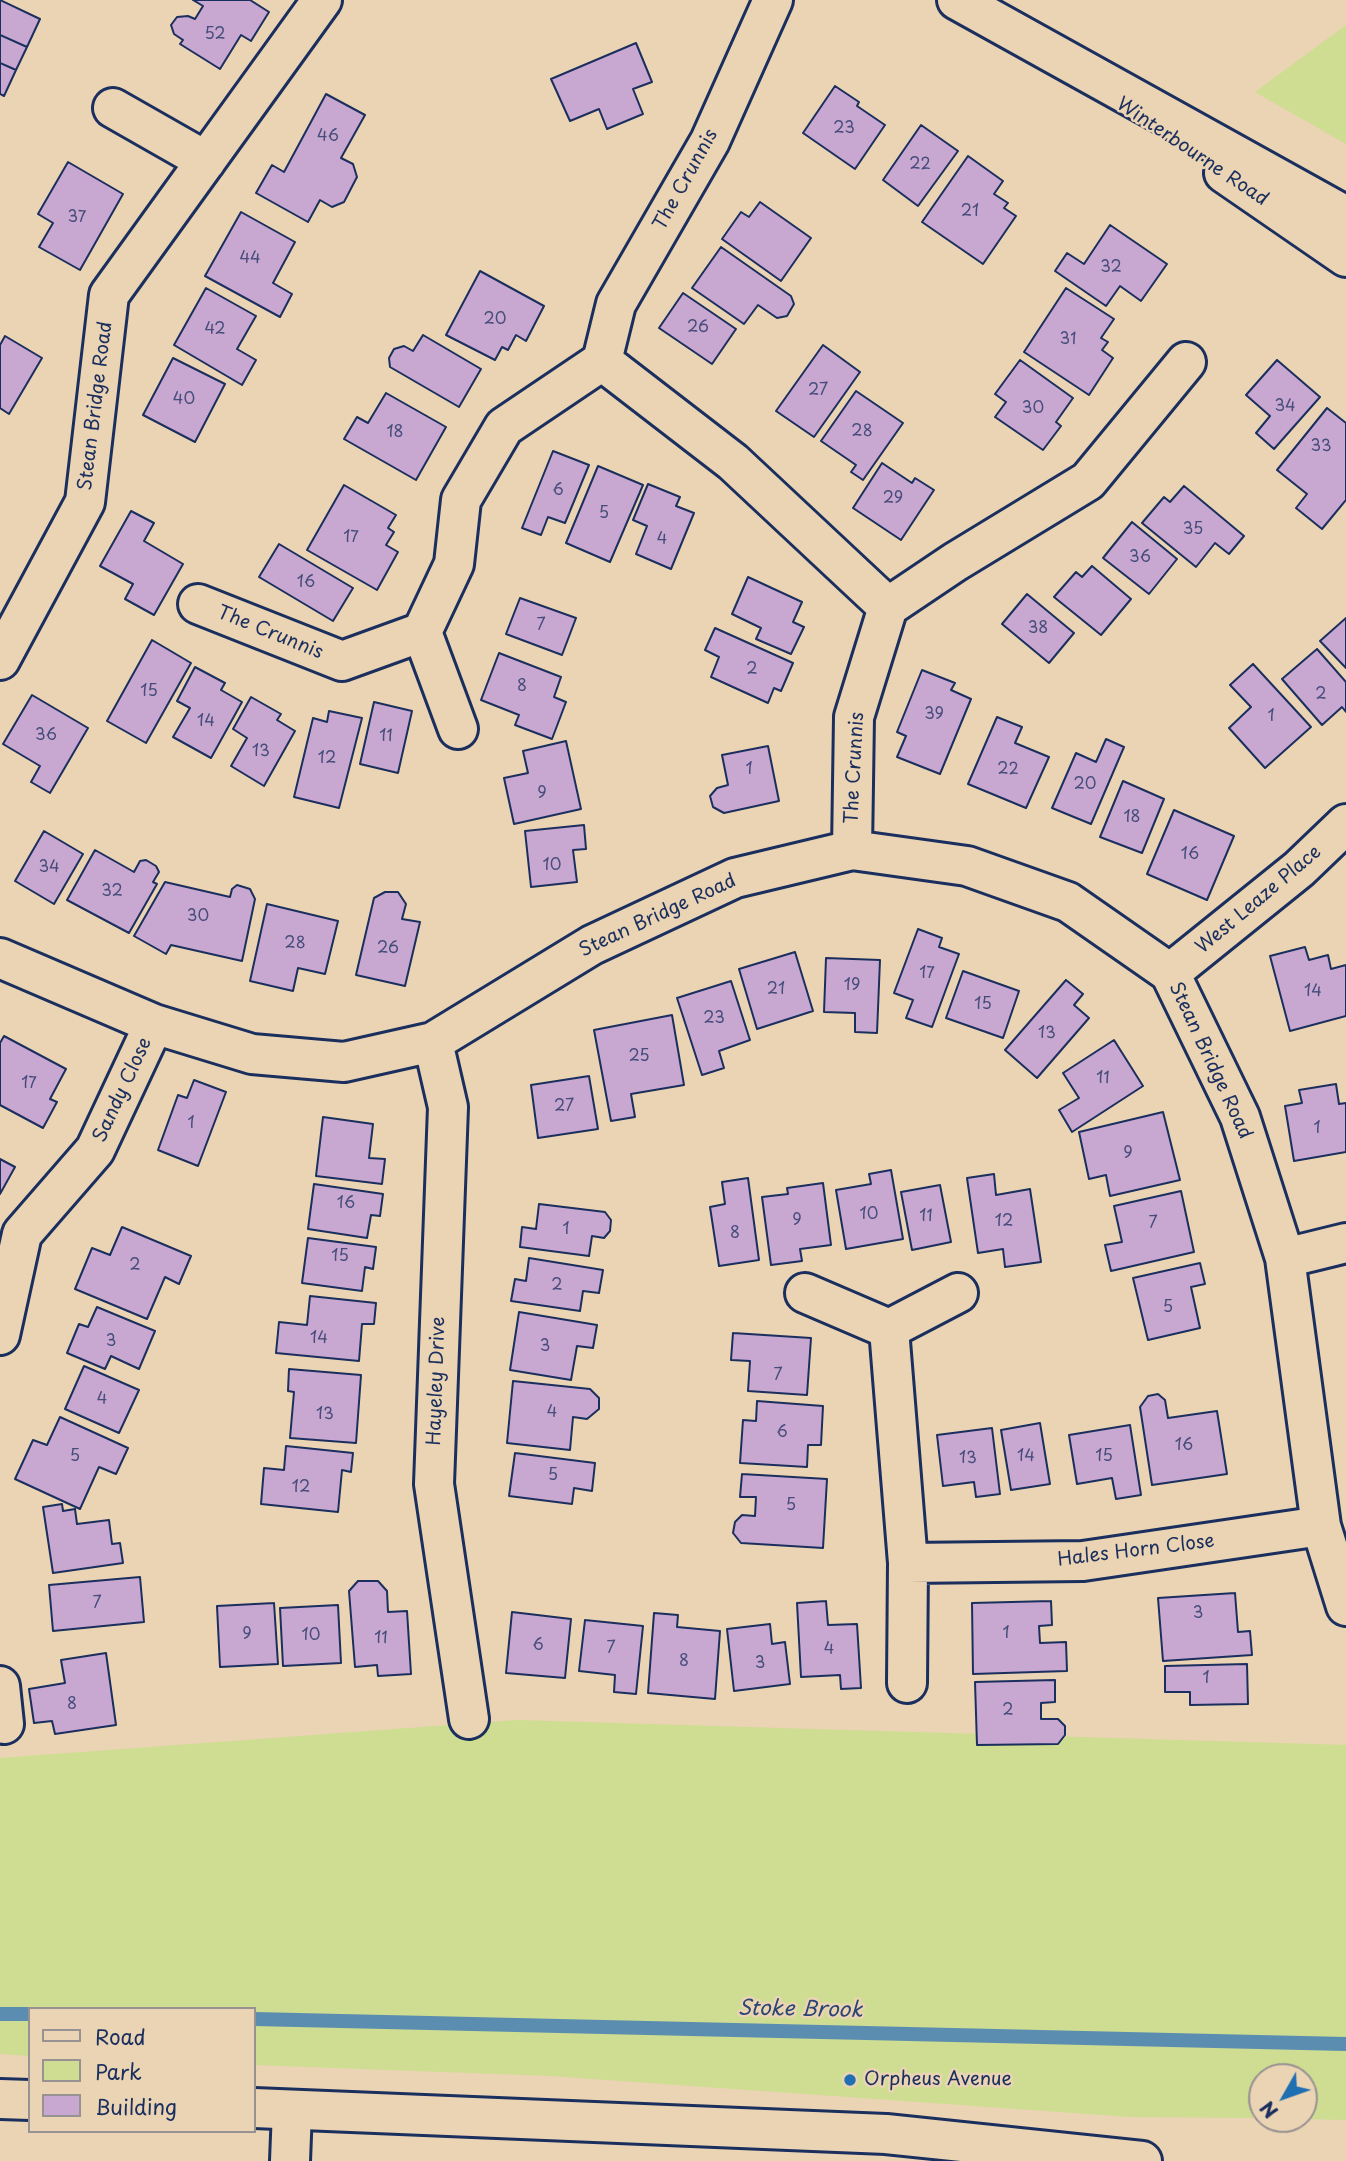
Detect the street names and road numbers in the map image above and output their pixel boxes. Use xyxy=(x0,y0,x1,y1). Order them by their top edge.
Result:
street label: Winterbourne Road xyxy=(1112,93,1272,211)
street label: The Crunnis xyxy=(649,125,723,235)
street label: Stean Bridge Road xyxy=(74,320,118,492)
street label: The Crunnis xyxy=(214,601,326,665)
street label: The Crunnis xyxy=(841,711,869,825)
street label: West Leaze Place xyxy=(1192,841,1326,959)
street label: Stean Bridge Road xyxy=(576,870,740,962)
street label: Stean Bridge Road xyxy=(1164,979,1256,1143)
street label: Sandy Close xyxy=(89,1034,157,1146)
street label: Hayeley Drive xyxy=(423,1316,451,1446)
street label: Hales Horn Close xyxy=(1056,1530,1216,1572)

